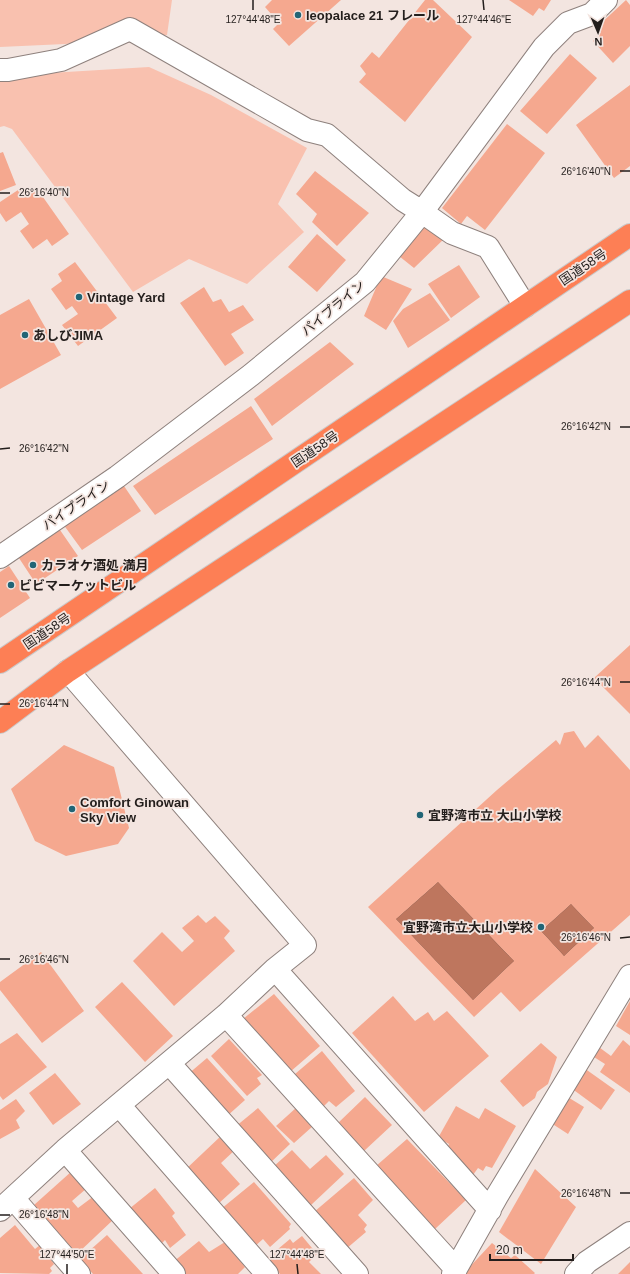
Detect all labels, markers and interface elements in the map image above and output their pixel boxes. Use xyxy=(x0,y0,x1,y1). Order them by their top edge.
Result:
place label: leopalace 21 フレール xyxy=(306,8,439,23)
marker: leopalace 21 フレール xyxy=(293,10,303,20)
north arrow xyxy=(578,12,618,52)
text: 127°44'48"E xyxy=(225,14,281,25)
text: 127°44'46"E xyxy=(456,14,512,25)
text: N xyxy=(594,36,603,48)
text: 26°16'40"N xyxy=(561,166,611,177)
text: 26°16'40"N xyxy=(19,187,69,198)
street label: 国道58号 xyxy=(557,246,609,288)
street label: パイプライン xyxy=(298,277,368,339)
place label: Vintage Yard xyxy=(87,290,165,305)
marker: Vintage Yard xyxy=(74,292,84,302)
place label: あしびJIMA xyxy=(33,328,104,343)
marker: あしびJIMA xyxy=(20,330,30,340)
text: 26°16'42"N xyxy=(561,421,611,432)
street label: 国道58号 xyxy=(289,428,341,470)
text: 26°16'42"N xyxy=(19,443,69,454)
street label: パイプライン xyxy=(39,477,113,533)
place label: カラオケ酒処 満月 xyxy=(41,558,149,573)
marker: カラオケ酒処 満月 xyxy=(28,560,38,570)
place label: ビビマーケットビル xyxy=(19,578,136,593)
marker: ビビマーケットビル xyxy=(6,580,16,590)
street label: 国道58号 xyxy=(21,610,73,652)
text: 26°16'44"N xyxy=(561,677,611,688)
text: 26°16'44"N xyxy=(19,698,69,709)
place label: Comfort Ginowan Sky View xyxy=(80,795,189,825)
marker: Comfort Ginowan Sky View xyxy=(67,804,77,814)
place label: 宜野湾市立 大山小学校 xyxy=(428,808,562,823)
marker: 宜野湾市立 大山小学校 xyxy=(415,810,425,820)
place label: 宜野湾市立大山小学校 xyxy=(403,920,533,935)
marker: 宜野湾市立大山小学校 xyxy=(536,922,546,932)
text: 26°16'46"N xyxy=(561,932,611,943)
text: 26°16'46"N xyxy=(19,954,69,965)
text: 26°16'48"N xyxy=(561,1188,611,1199)
text: 26°16'48"N xyxy=(19,1209,69,1220)
scale bar xyxy=(490,1236,573,1262)
text: 20 m xyxy=(496,1243,523,1257)
text: 127°44'50"E xyxy=(39,1249,95,1260)
text: 127°44'48"E xyxy=(269,1249,325,1260)

